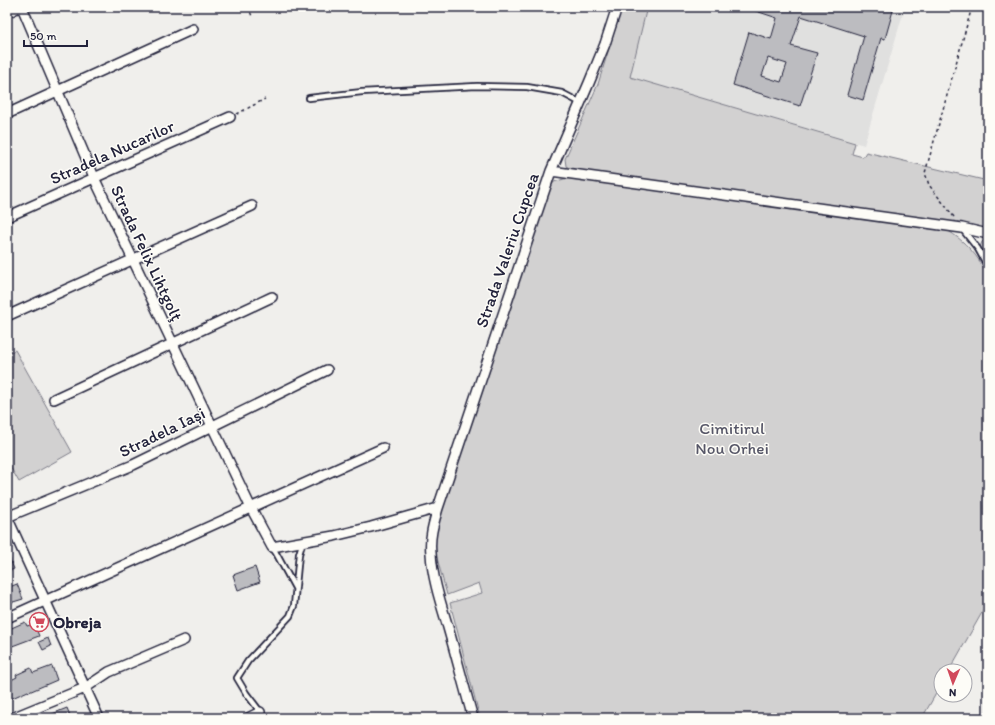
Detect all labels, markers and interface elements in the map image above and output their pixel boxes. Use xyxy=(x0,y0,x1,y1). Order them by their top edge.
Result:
scale bar xyxy=(24,22,87,48)
text: 50 m xyxy=(30,29,56,43)
street label: Stradela Nucarilor xyxy=(47,115,178,188)
street label: Strada Valeriu Cupcea xyxy=(471,170,543,330)
street label: Strada Felix Lihtgolţ xyxy=(107,182,187,324)
street label: Stradela Iași xyxy=(116,403,208,461)
park label: Cimitirul Nou Orhei xyxy=(695,418,769,458)
supermarket icon: Obreja xyxy=(28,611,50,633)
place label: Obreja xyxy=(53,612,102,633)
north arrow xyxy=(933,663,973,703)
text: N xyxy=(949,686,957,699)

